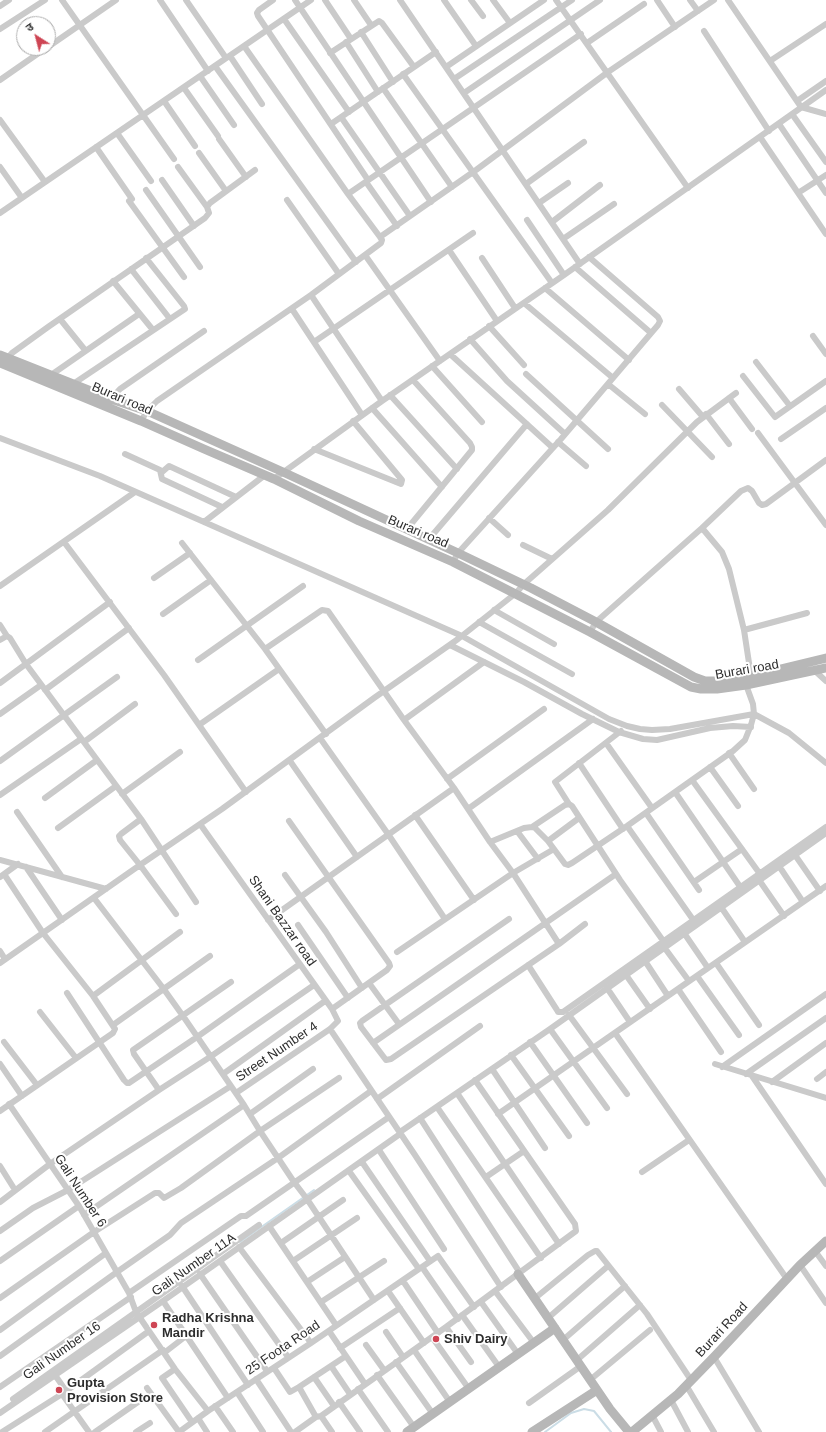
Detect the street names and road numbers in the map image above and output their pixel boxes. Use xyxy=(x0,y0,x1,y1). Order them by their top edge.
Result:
street label: Burari road xyxy=(89,379,155,419)
street label: Burari road xyxy=(385,512,451,552)
street label: Burari road xyxy=(714,657,780,683)
street label: Shani Bazzar road xyxy=(245,873,319,969)
street label: Street Number 4 xyxy=(233,1019,321,1085)
street label: Gali Number 6 xyxy=(51,1152,109,1230)
street label: Gali Number 11A xyxy=(149,1230,239,1300)
street label: Burari Road xyxy=(693,1299,751,1361)
street label: 25 Foota Road xyxy=(243,1317,323,1379)
street label: Gali Number 16 xyxy=(20,1319,104,1383)

